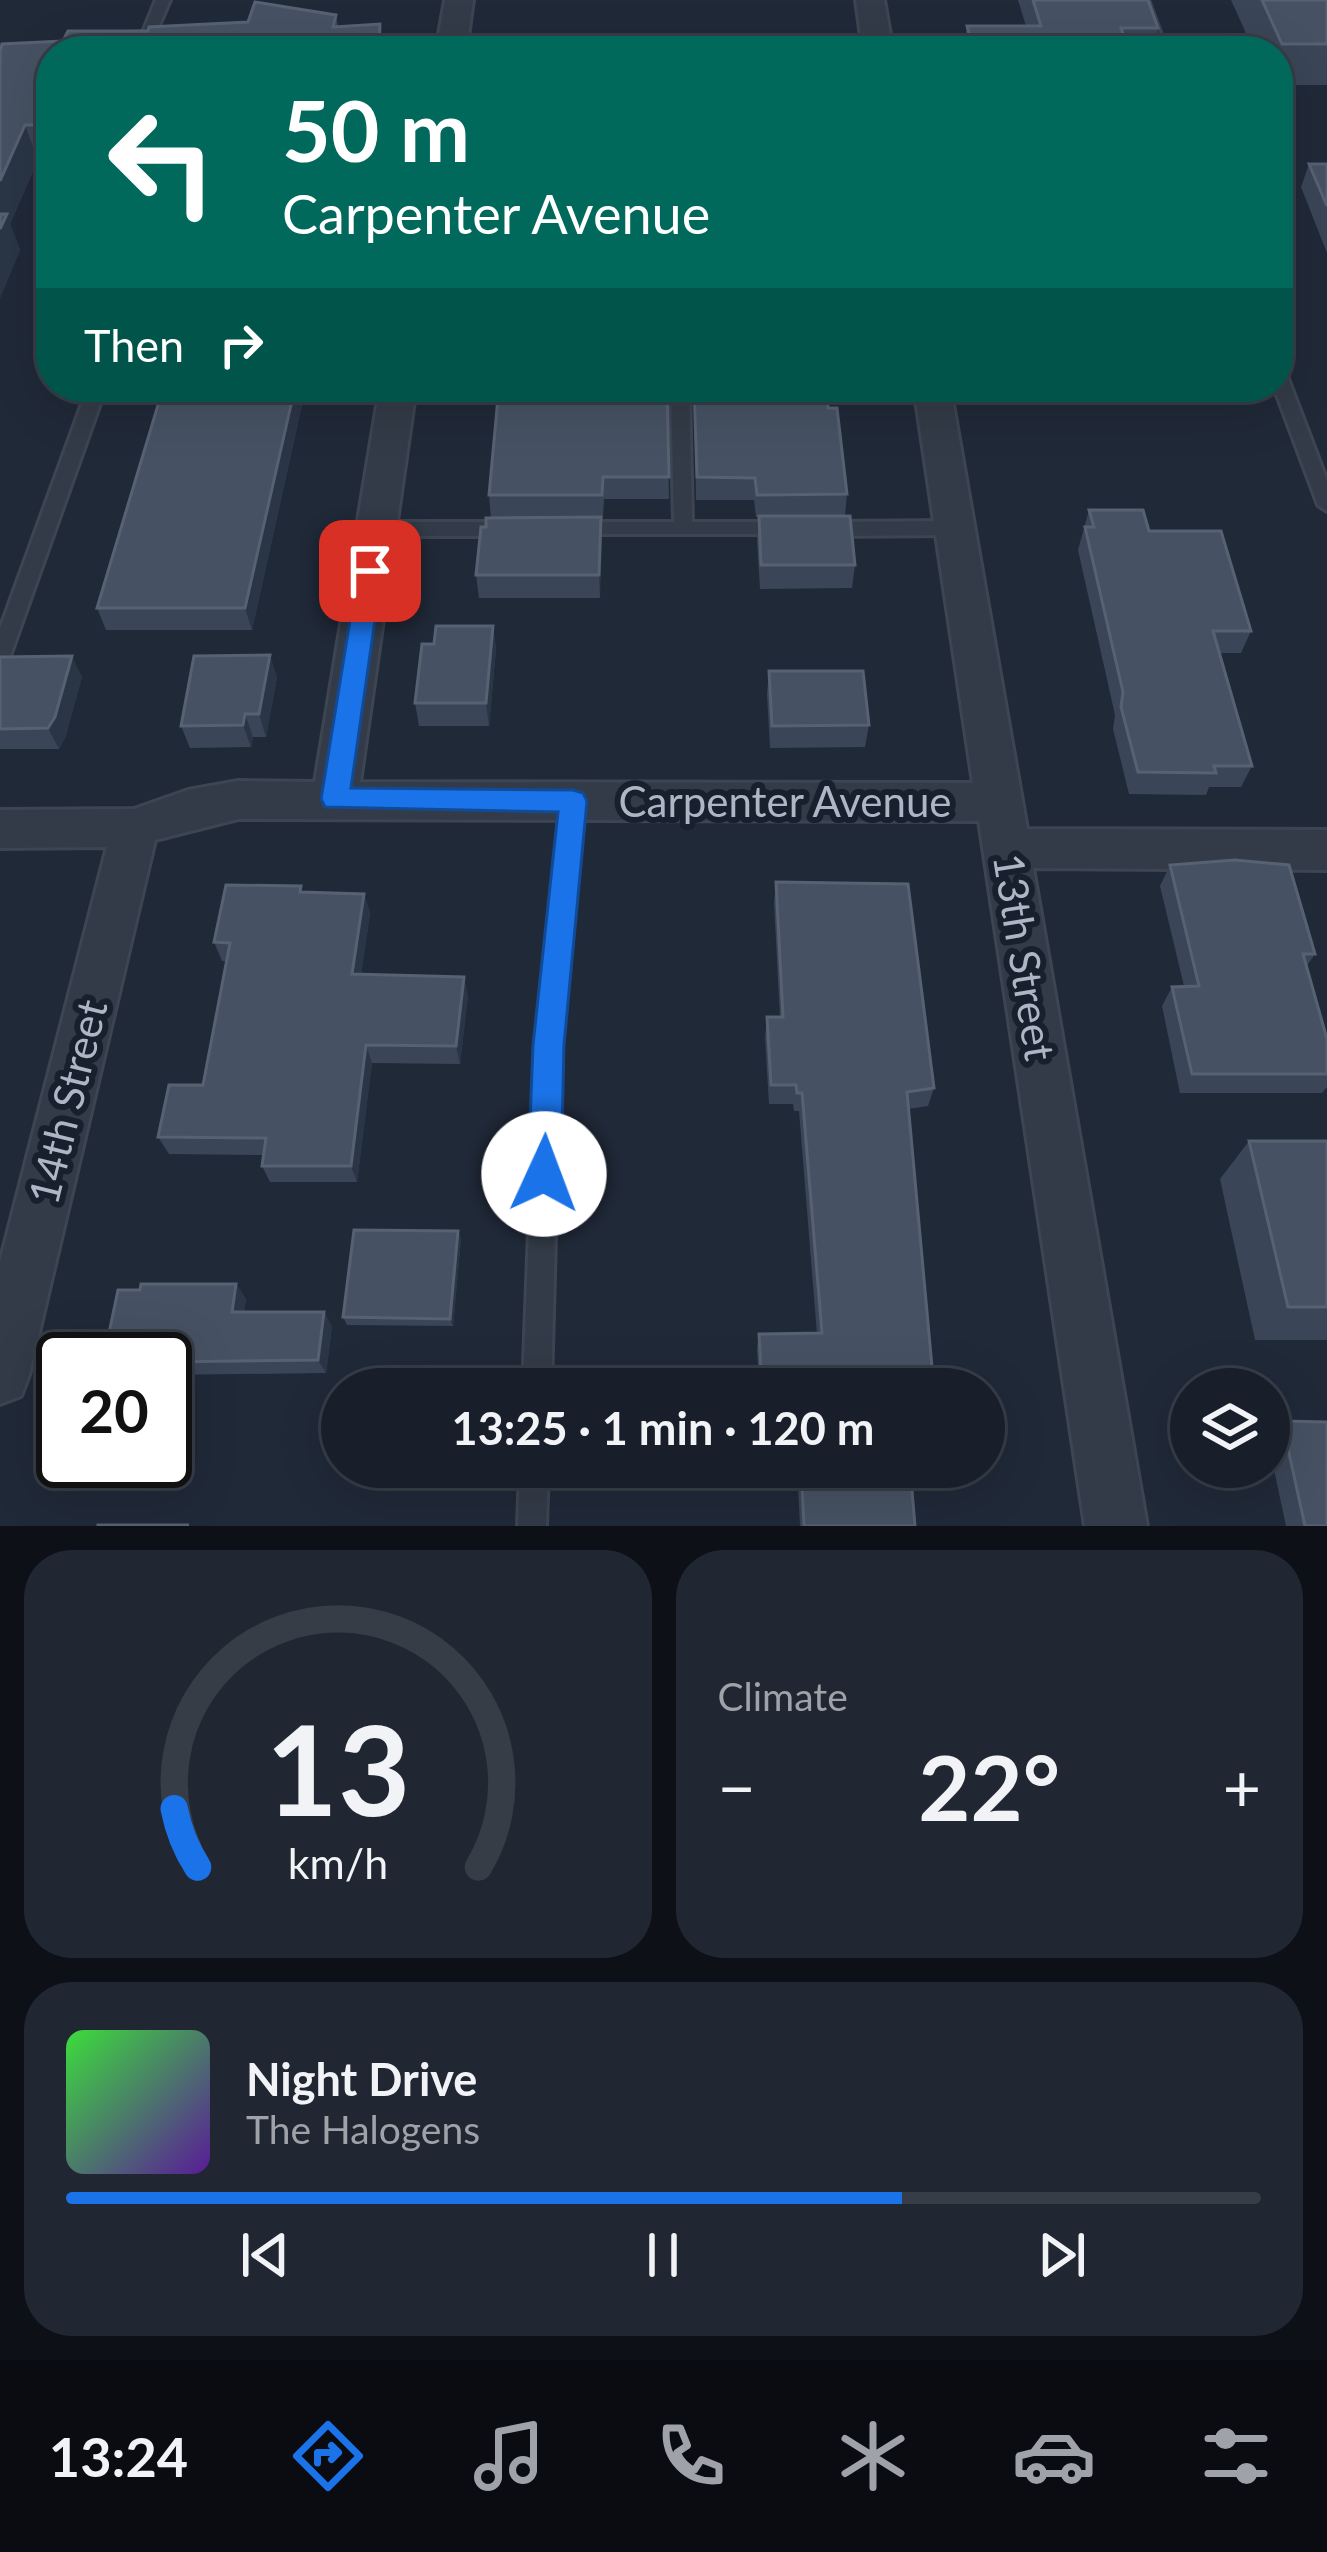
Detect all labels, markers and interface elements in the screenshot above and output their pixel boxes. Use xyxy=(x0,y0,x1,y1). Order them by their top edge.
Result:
text: 50 m xyxy=(282,79,470,180)
icon: left xyxy=(84,84,240,240)
text: Carpenter Avenue xyxy=(282,181,710,246)
icon: right xyxy=(208,312,274,378)
text: Then xyxy=(84,318,184,372)
pin xyxy=(319,520,421,622)
icon: arrive xyxy=(337,538,403,604)
street label: Carpenter Avenue xyxy=(619,776,952,826)
street label: 13th Street xyxy=(984,850,1066,1064)
street label: 14th Street xyxy=(18,995,117,1209)
position arrow xyxy=(481,1111,607,1237)
speed limit sign: 20 xyxy=(36,1332,192,1488)
map controls xyxy=(1170,1368,1290,1488)
button: layers xyxy=(1170,1368,1290,1488)
text: 13:25 · 1 min · 120 m xyxy=(452,1401,874,1455)
text: Climate xyxy=(718,1673,848,1719)
text: 13 xyxy=(265,1693,410,1843)
text: 22° xyxy=(918,1732,1060,1840)
text: − xyxy=(718,1747,756,1826)
text: + xyxy=(1223,1747,1261,1826)
text: km/h xyxy=(288,1837,388,1888)
text: Night Drive xyxy=(246,2052,477,2106)
text: The Halogens xyxy=(246,2106,480,2152)
icon: previous xyxy=(232,2222,298,2288)
icon: pause xyxy=(630,2222,696,2288)
icon: next xyxy=(1029,2222,1095,2288)
icon: directions xyxy=(286,2414,370,2498)
icon: music xyxy=(467,2414,551,2498)
icon: phone xyxy=(649,2414,733,2498)
icon: climate xyxy=(831,2414,915,2498)
icon: car xyxy=(1012,2414,1096,2498)
icon: filters xyxy=(1194,2414,1278,2498)
text: 13:24 xyxy=(49,2424,188,2489)

